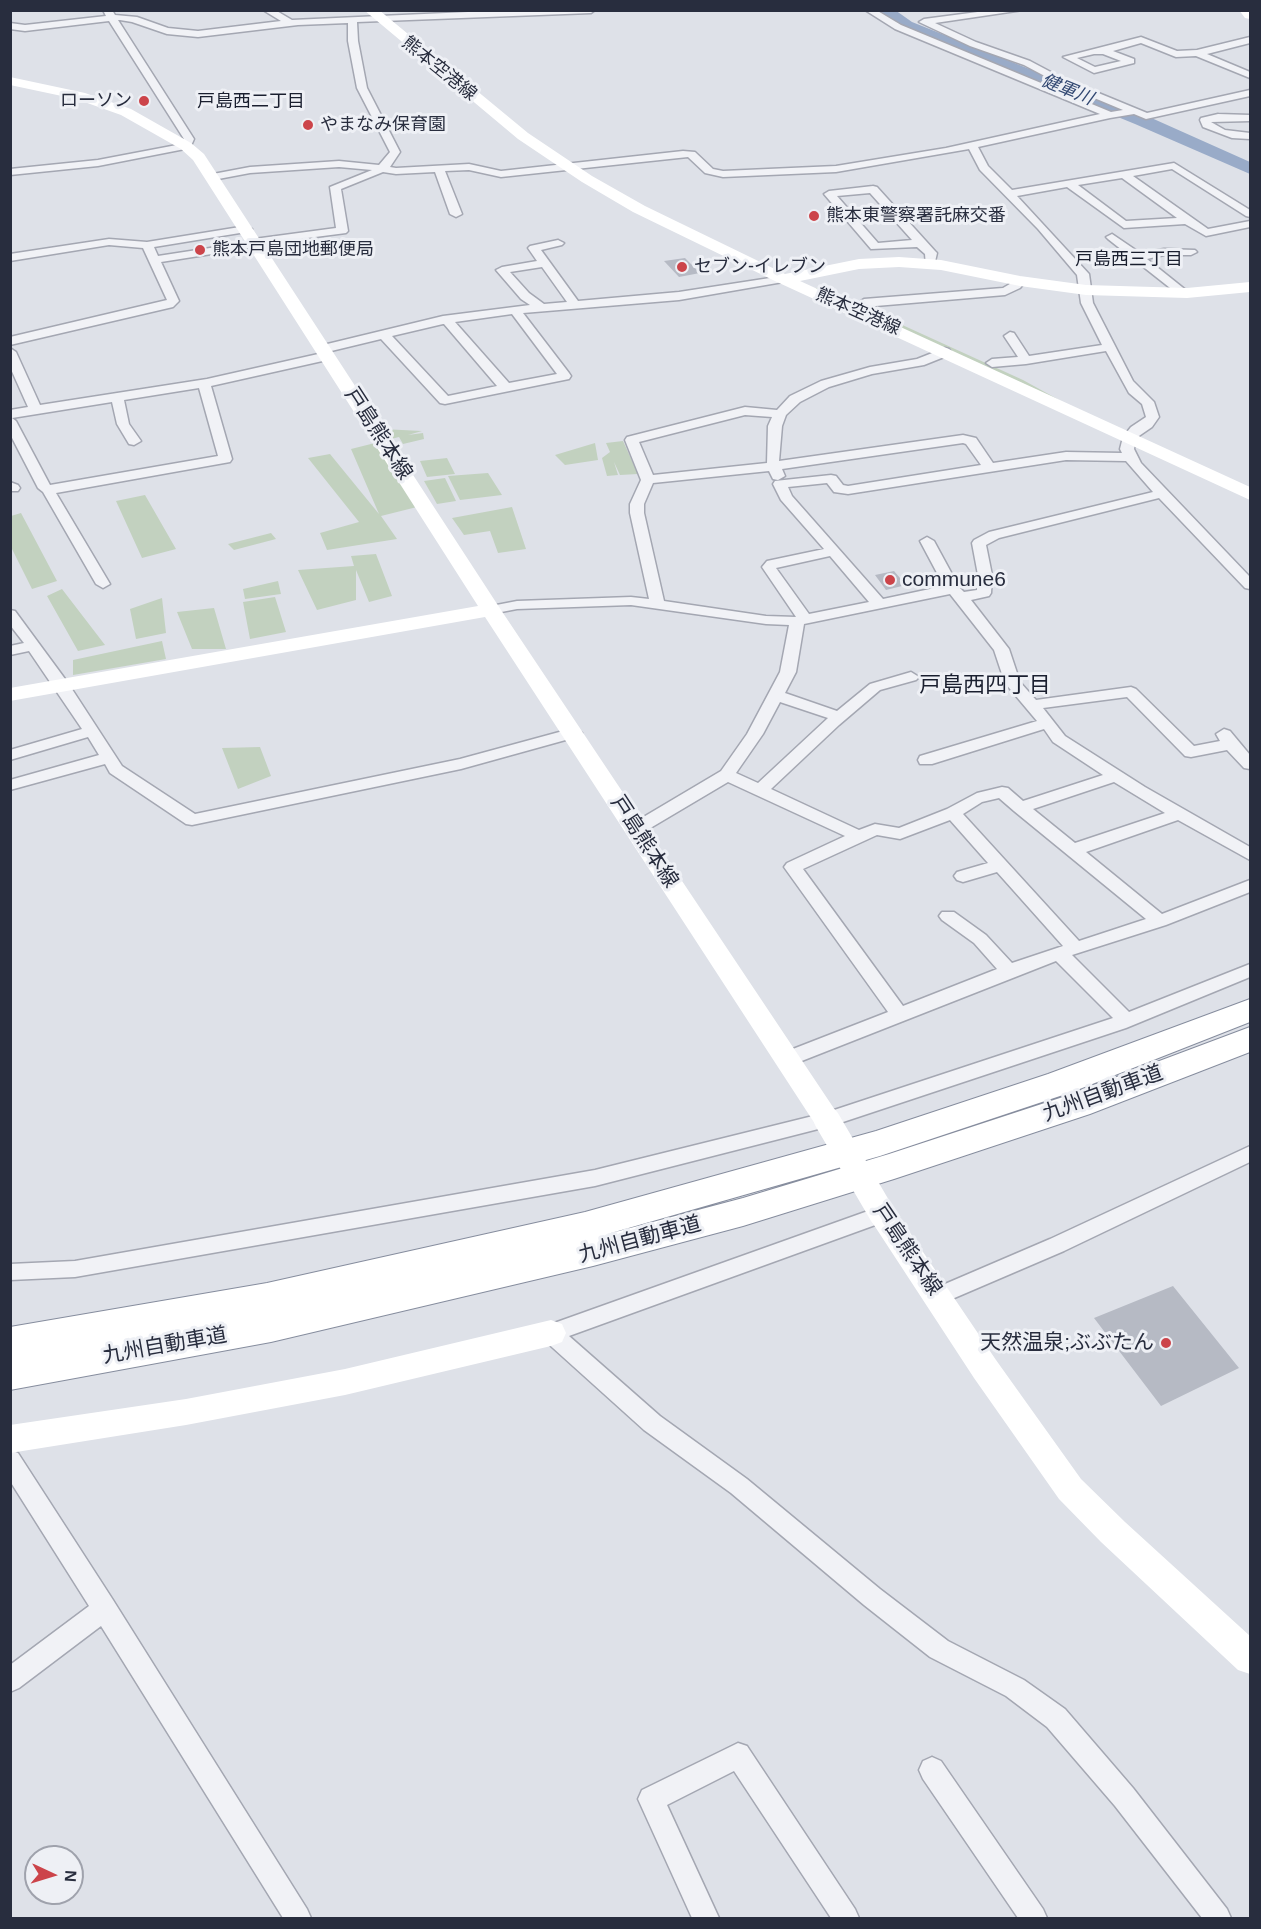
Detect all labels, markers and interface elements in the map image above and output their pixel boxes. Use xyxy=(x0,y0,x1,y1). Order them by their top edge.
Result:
street label: 熊本空港線 xyxy=(397,32,481,106)
water label: 健軍川 xyxy=(1038,70,1096,110)
place label: ローソン xyxy=(60,90,132,112)
district label: 戸島西二丁目 xyxy=(197,91,305,113)
marker: ローソン xyxy=(137,94,151,108)
place label: やまなみ保育園 xyxy=(320,114,446,136)
marker: やまなみ保育園 xyxy=(301,118,315,132)
place label: 熊本東警察署託麻交番 xyxy=(826,205,1006,227)
marker: 熊本東警察署託麻交番 xyxy=(807,209,821,223)
place label: 熊本戸島団地郵便局 xyxy=(212,239,374,261)
marker: 熊本戸島団地郵便局 xyxy=(193,243,207,257)
district label: 戸島西三丁目 xyxy=(1075,249,1183,271)
place label: セブン-イレブン xyxy=(694,256,826,278)
marker: セブン-イレブン xyxy=(675,260,689,274)
street label: 熊本空港線 xyxy=(812,284,904,340)
street label: 戸島熊本線 xyxy=(339,383,417,485)
place label: commune6 xyxy=(902,567,1006,593)
marker: commune6 xyxy=(883,573,897,587)
district label: 戸島西四丁目 xyxy=(919,673,1051,699)
street label: 戸島熊本線 xyxy=(605,791,683,893)
street label: 九州自動車道 xyxy=(1039,1061,1167,1127)
street label: 戸島熊本線 xyxy=(867,1199,947,1301)
street label: 九州自動車道 xyxy=(576,1212,704,1268)
street label: 九州自動車道 xyxy=(101,1323,229,1369)
place label: 天然温泉;ぶぶたん xyxy=(980,1330,1154,1356)
marker: 天然温泉;ぶぶたん xyxy=(1159,1336,1173,1350)
north arrow xyxy=(24,1845,84,1905)
text: N xyxy=(62,1870,79,1883)

